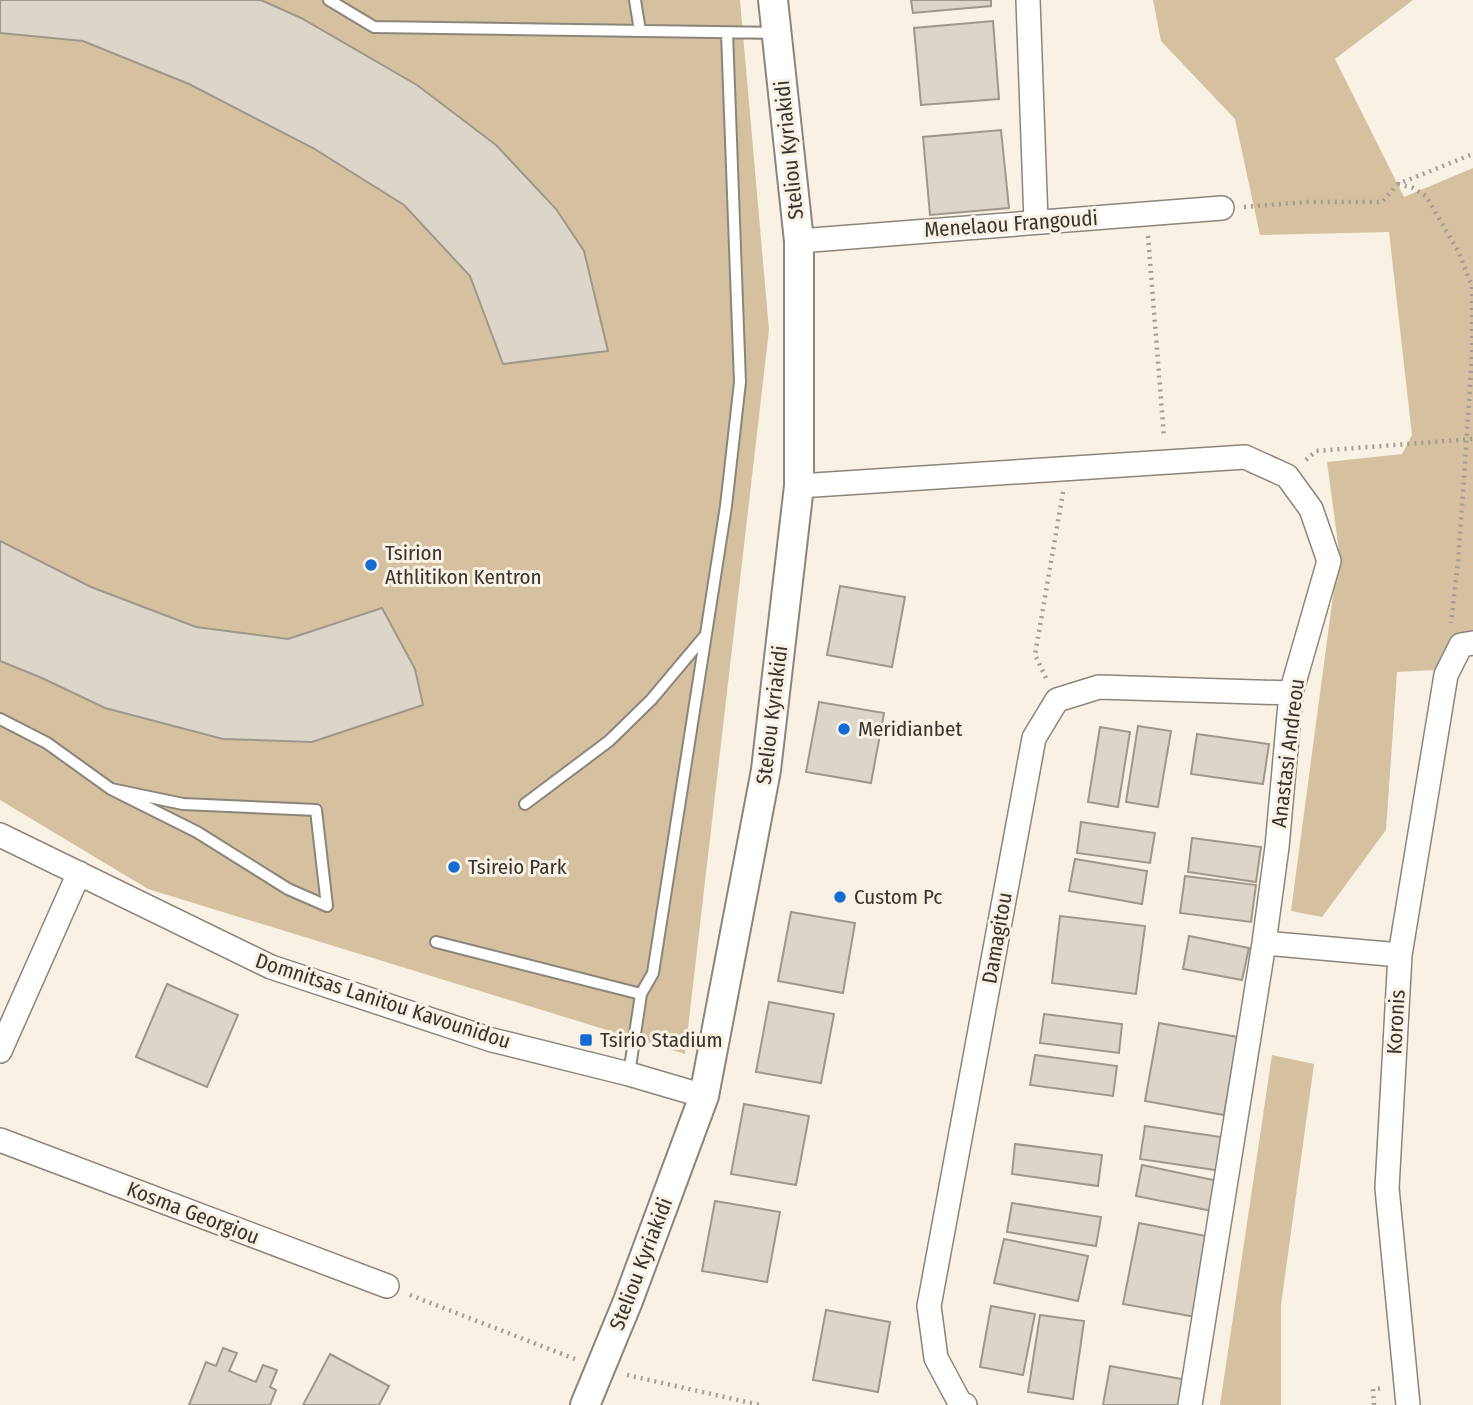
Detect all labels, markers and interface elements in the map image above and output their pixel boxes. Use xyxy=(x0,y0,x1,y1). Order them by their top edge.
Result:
street label: Steliou Kyriakidi xyxy=(769,79,809,221)
street label: Menelaou Frangoudi xyxy=(923,205,1099,243)
place label: Tsirion Athlitikon Kentron xyxy=(385,540,542,590)
marker: Tsirion Athlitikon Kentron xyxy=(363,557,379,573)
street label: Steliou Kyriakidi xyxy=(751,644,793,786)
street label: Anastasi Andreou xyxy=(1266,677,1310,829)
place label: Meridianbet xyxy=(858,716,962,742)
marker: Meridianbet xyxy=(836,721,852,737)
place label: Tsireio Park xyxy=(468,854,567,880)
marker: Tsireio Park xyxy=(446,859,462,875)
place label: Custom Pc xyxy=(854,884,942,910)
marker: Custom Pc xyxy=(832,889,848,905)
street label: Damagitou xyxy=(976,890,1018,986)
street label: Domnitsas Lanitou Kavounidou xyxy=(252,947,514,1055)
street label: Koronis xyxy=(1381,989,1411,1055)
place label: Tsirio Stadium xyxy=(600,1027,723,1053)
marker: Tsirio Stadium xyxy=(578,1032,594,1048)
street label: Kosma Georgiou xyxy=(123,1176,263,1250)
street label: Steliou Kyriakidi xyxy=(604,1194,678,1334)

